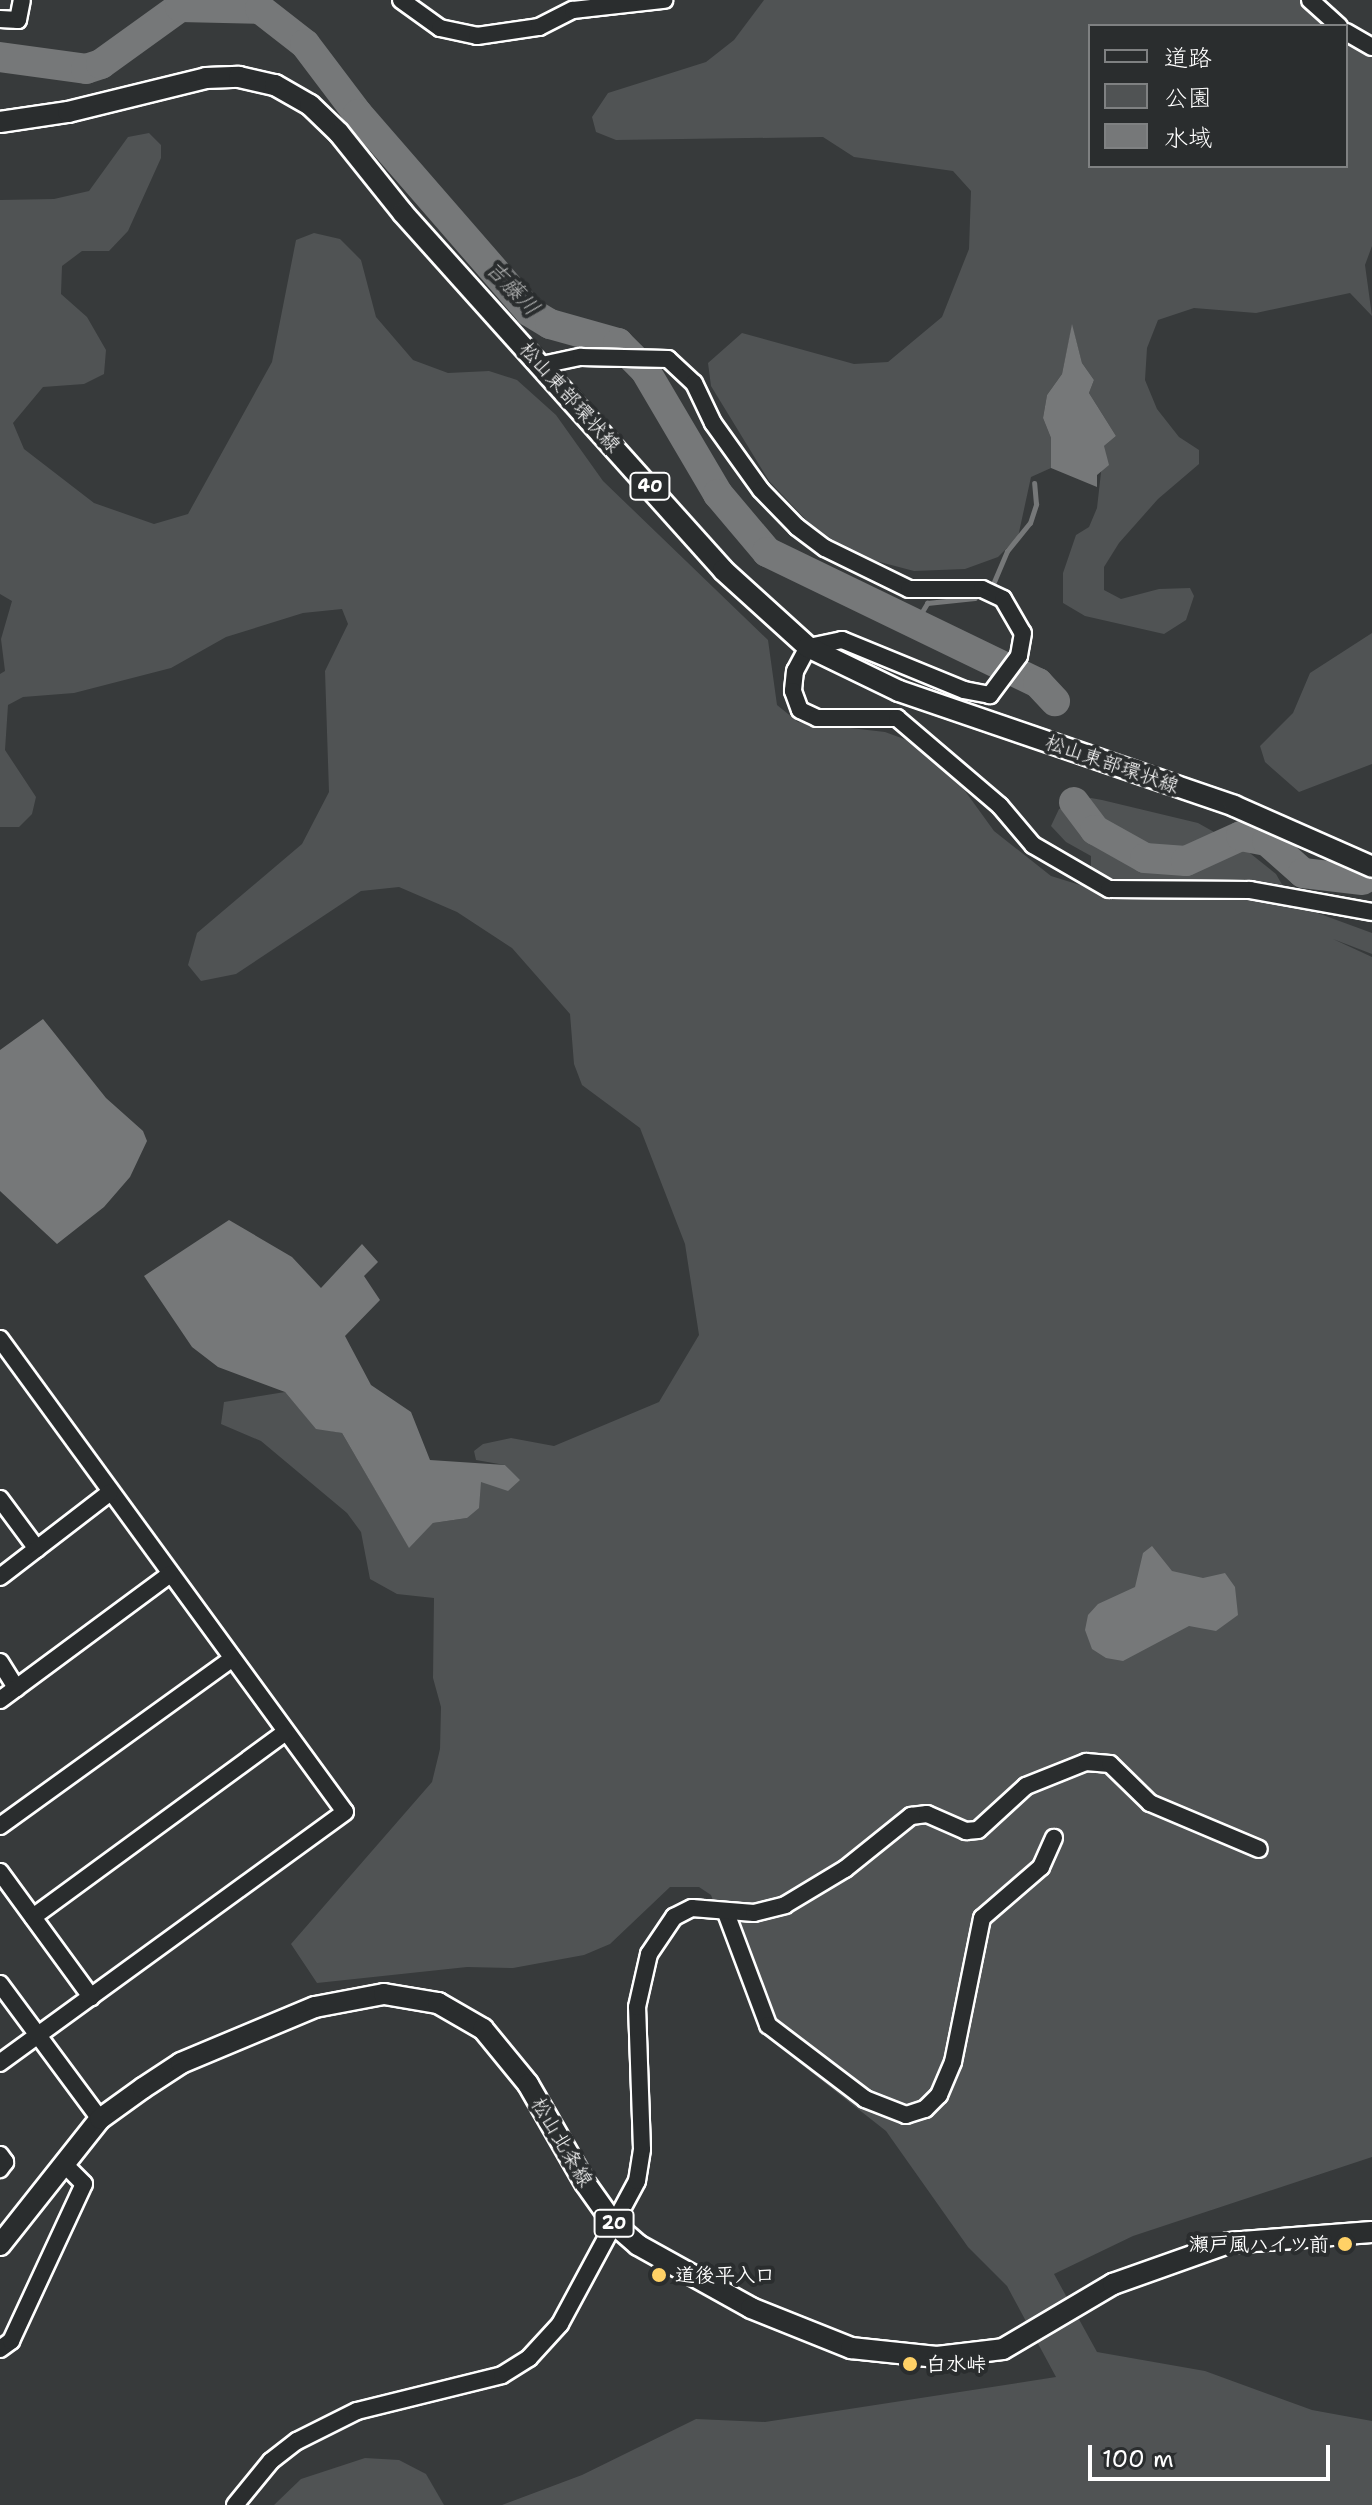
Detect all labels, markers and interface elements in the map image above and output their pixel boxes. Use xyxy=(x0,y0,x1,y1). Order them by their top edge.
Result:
legend xyxy=(1088,24,1348,168)
text: 道路 xyxy=(1164,42,1212,74)
text: 公園 xyxy=(1164,82,1212,114)
text: 水域 xyxy=(1164,122,1212,154)
water label: 吉藤川 xyxy=(481,255,545,321)
street label: 松山東部環状線 xyxy=(514,337,626,457)
road number: 40 xyxy=(628,472,672,500)
street label: 松山東部環状線 xyxy=(1042,730,1182,798)
street label: 松山北条線 xyxy=(526,2093,598,2191)
road number: 20 xyxy=(592,2209,636,2237)
place label: 瀬戸風ハイツ前 xyxy=(1189,2232,1329,2256)
marker: 瀬戸風ハイツ前 xyxy=(1336,2235,1354,2253)
place label: 道後平入口 xyxy=(675,2263,775,2287)
marker: 道後平入口 xyxy=(650,2266,668,2284)
place label: 白水峠 xyxy=(926,2352,986,2376)
marker: 白水峠 xyxy=(901,2355,919,2373)
scale bar xyxy=(1092,2429,1334,2479)
text: 100 m xyxy=(1102,2443,1174,2475)

